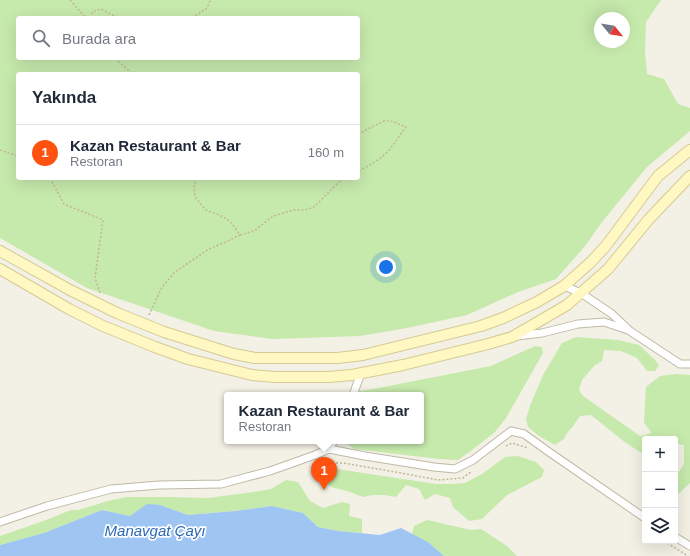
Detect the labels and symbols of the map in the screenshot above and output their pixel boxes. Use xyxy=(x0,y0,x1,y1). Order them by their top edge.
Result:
north arrow xyxy=(594,12,630,48)
your location xyxy=(376,257,396,277)
pin: 1 xyxy=(311,457,337,490)
water label: Manavgat Çayı xyxy=(105,522,205,539)

